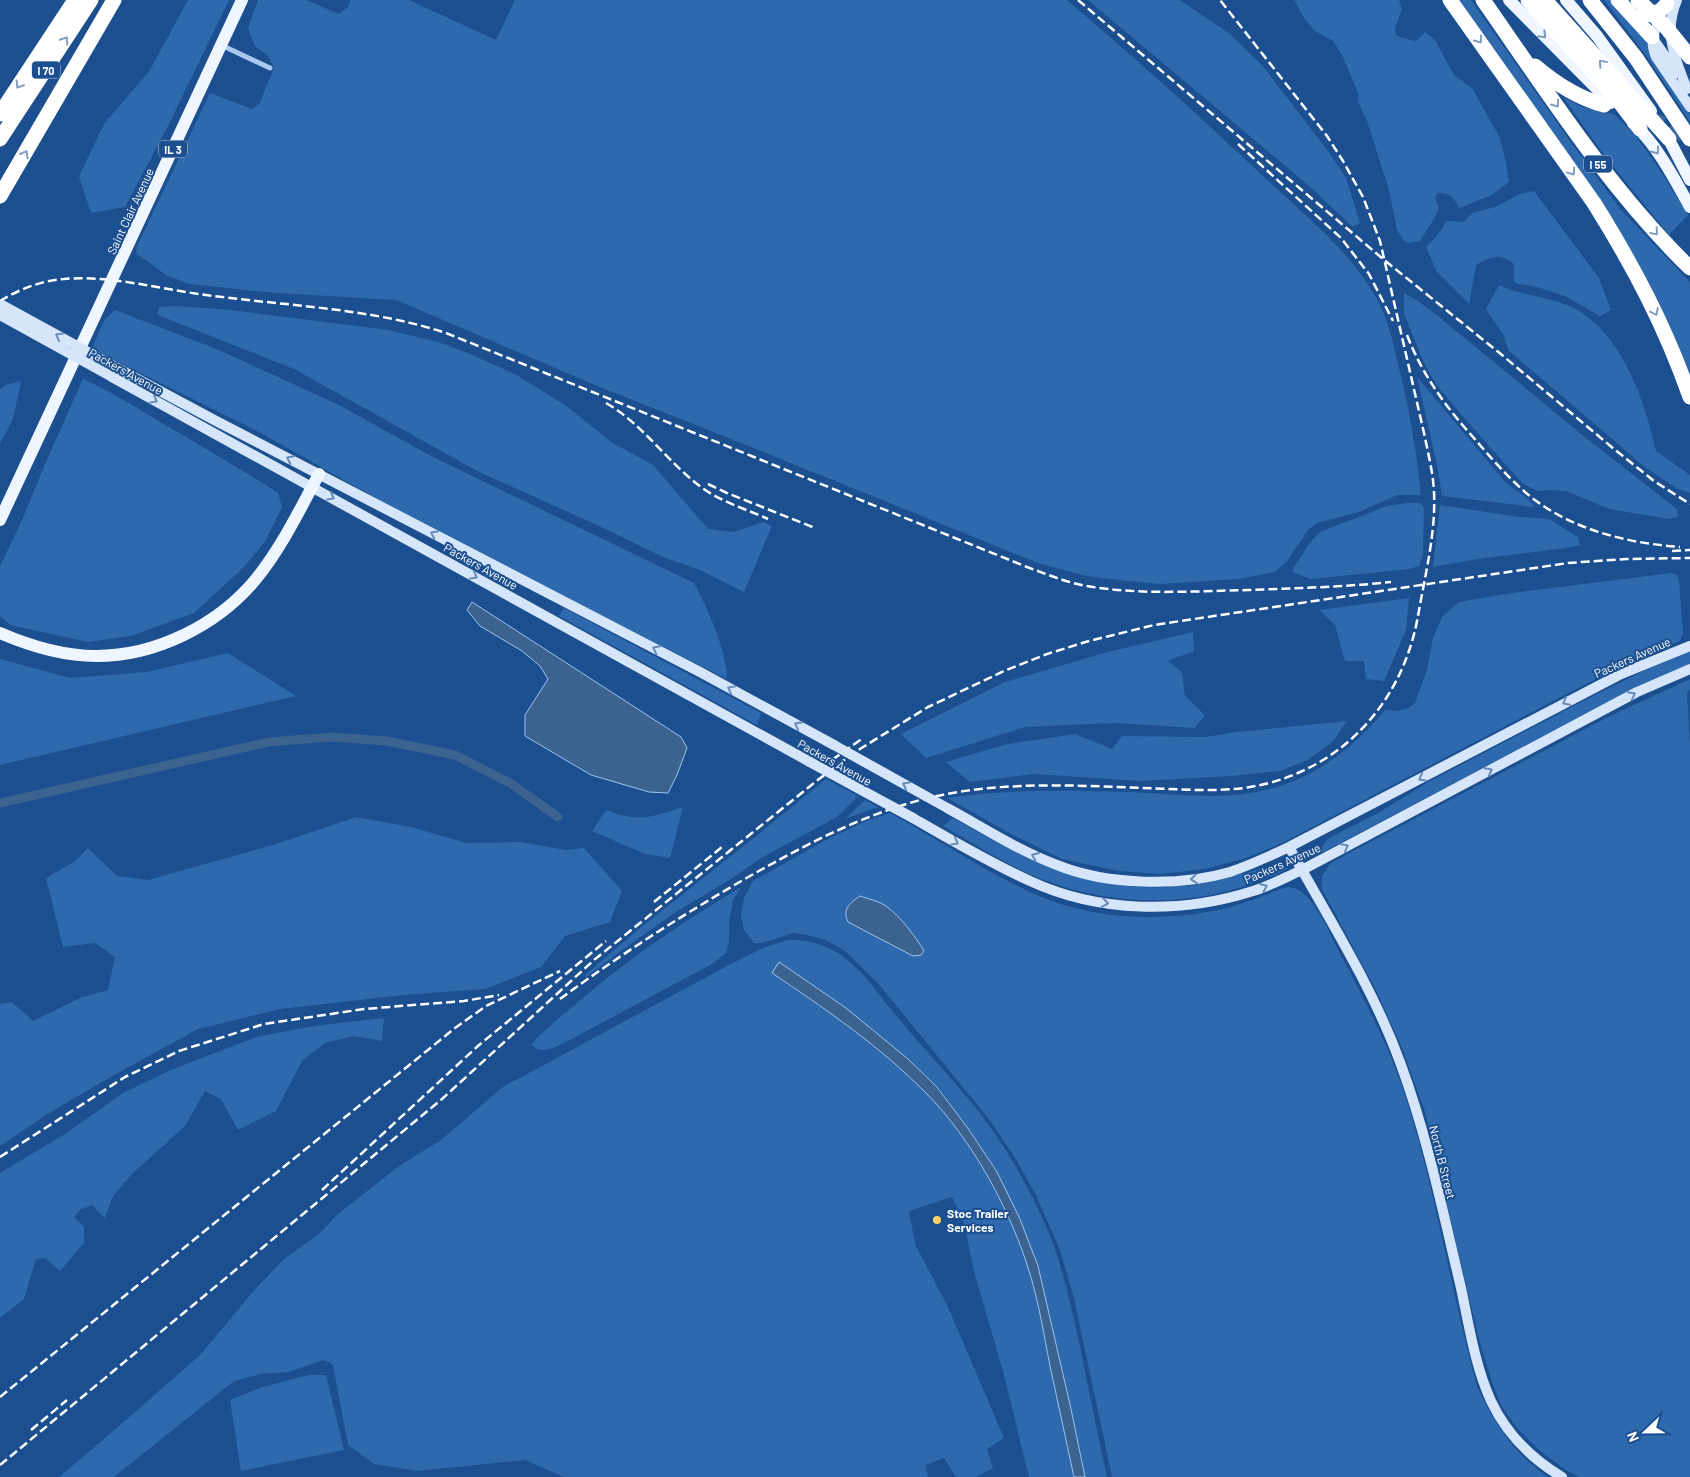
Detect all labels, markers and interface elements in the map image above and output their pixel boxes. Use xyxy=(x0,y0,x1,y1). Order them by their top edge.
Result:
one-way arrow xyxy=(1538,29,1547,38)
one-way arrow xyxy=(1473,34,1482,43)
one-way arrow xyxy=(59,36,68,46)
one-way arrow xyxy=(1598,60,1607,69)
road number: I 70 xyxy=(32,62,60,78)
one-way arrow xyxy=(16,79,25,88)
one-way arrow xyxy=(1550,98,1559,108)
road number: IL 3 xyxy=(159,140,187,158)
one-way arrow xyxy=(1650,146,1659,155)
one-way arrow xyxy=(18,151,28,160)
road number: I 55 xyxy=(1584,156,1612,172)
street label: Saint Clair Avenue xyxy=(104,166,156,256)
one-way arrow xyxy=(1566,167,1575,176)
one-way arrow xyxy=(1649,227,1658,236)
one-way arrow xyxy=(1649,307,1660,316)
one-way arrow xyxy=(55,332,64,342)
street label: Packers Avenue xyxy=(87,345,165,397)
one-way arrow xyxy=(149,394,158,404)
one-way arrow xyxy=(286,455,295,465)
one-way arrow xyxy=(326,491,335,501)
one-way arrow xyxy=(431,530,440,540)
street label: Packers Avenue xyxy=(442,540,520,592)
one-way arrow xyxy=(468,570,477,580)
street label: Packers Avenue xyxy=(1592,634,1672,680)
one-way arrow xyxy=(653,645,662,655)
one-way arrow xyxy=(727,685,736,695)
one-way arrow xyxy=(1627,691,1636,701)
one-way arrow xyxy=(1563,696,1572,706)
one-way arrow xyxy=(794,722,803,732)
street label: Packers Avenue xyxy=(796,736,874,788)
one-way arrow xyxy=(1483,767,1492,777)
one-way arrow xyxy=(1419,772,1428,782)
one-way arrow xyxy=(902,781,911,791)
one-way arrow xyxy=(950,835,959,845)
street label: Packers Avenue xyxy=(1242,840,1322,886)
one-way arrow xyxy=(1340,843,1349,853)
one-way arrow xyxy=(1031,852,1040,862)
one-way arrow xyxy=(1190,873,1198,884)
one-way arrow xyxy=(1259,882,1268,893)
one-way arrow xyxy=(1101,897,1109,908)
street label: North B Street xyxy=(1427,1124,1459,1200)
place label: Stoc Trailer Services xyxy=(947,1206,1009,1234)
marker: Stoc Trailer Services xyxy=(931,1214,943,1226)
north arrow xyxy=(1620,1407,1670,1457)
text: N xyxy=(1623,1430,1642,1445)

